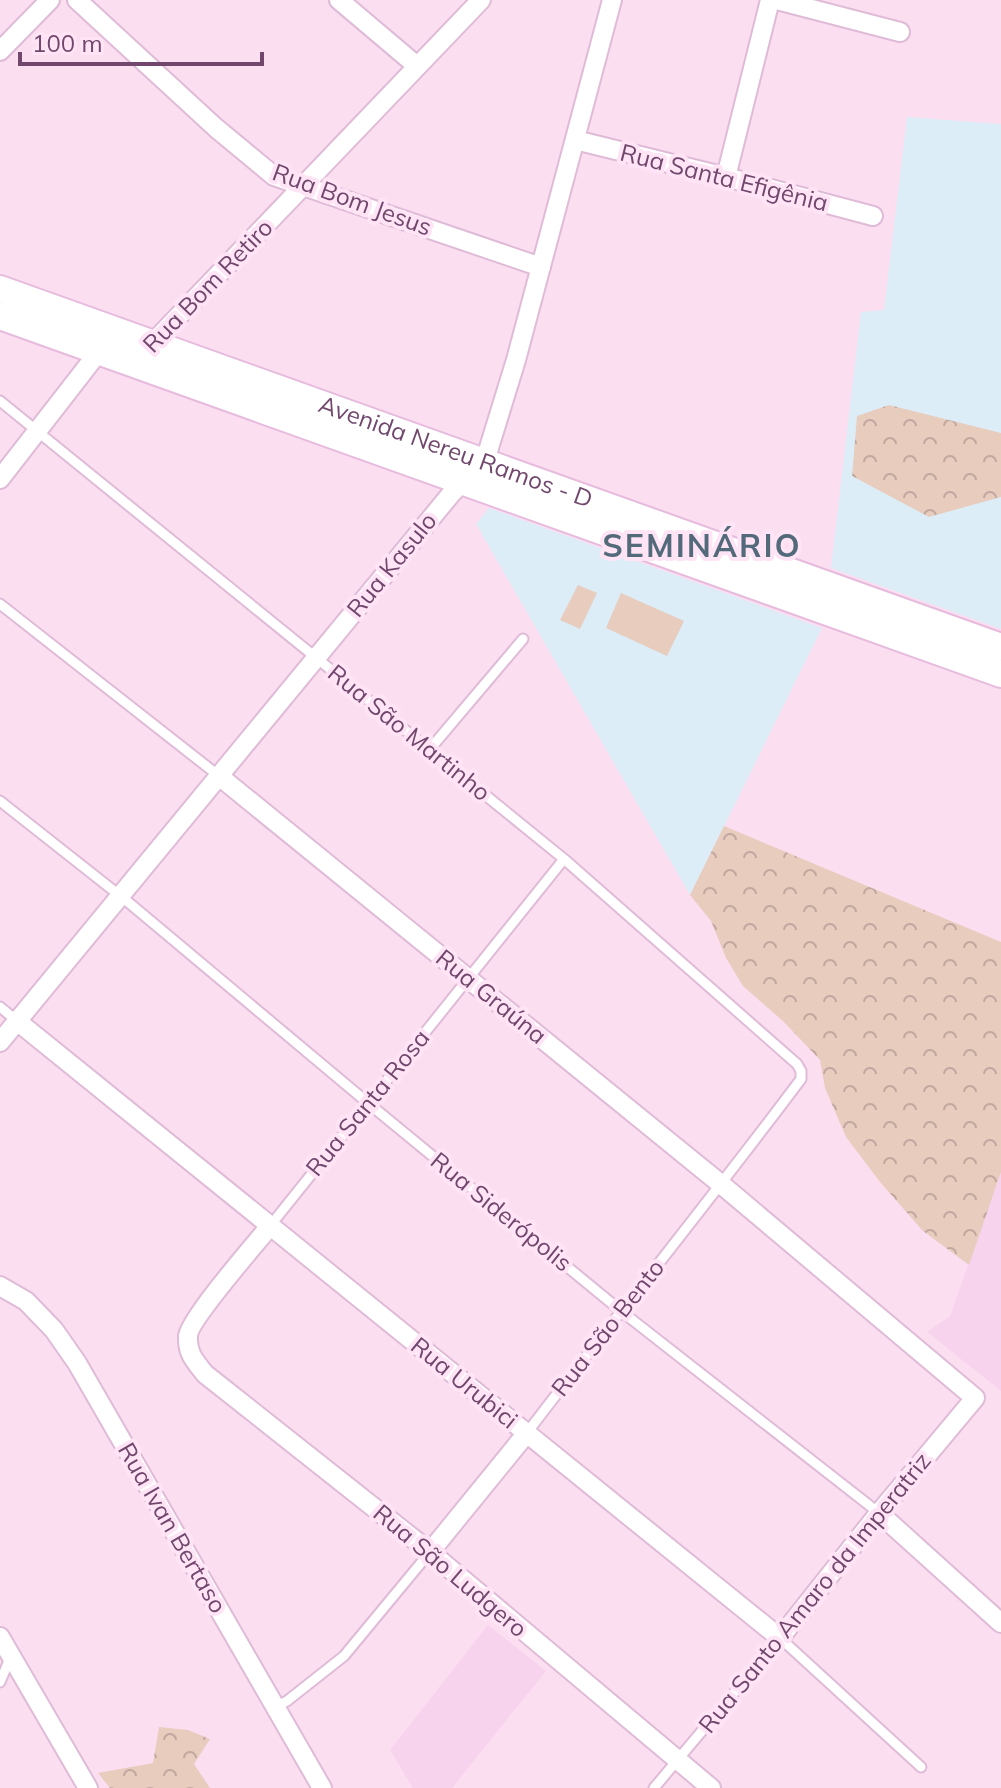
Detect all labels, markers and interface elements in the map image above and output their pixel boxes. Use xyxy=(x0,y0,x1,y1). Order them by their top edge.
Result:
scale bar xyxy=(20,16,262,66)
text: 100 m xyxy=(32,28,103,58)
street label: Rua Santa Efigênia xyxy=(617,137,831,217)
street label: Rua Bom Jesus xyxy=(269,156,436,242)
street label: Rua Bom Retiro xyxy=(136,212,279,358)
street label: Avenida Nereu Ramos - D xyxy=(315,388,597,514)
street label: Rua Kasulo xyxy=(340,506,442,623)
district label: SEMINÁRIO xyxy=(602,525,802,565)
street label: Rua São Martinho xyxy=(322,657,497,807)
street label: Rua Graúna xyxy=(430,942,553,1050)
street label: Rua Santa Rosa xyxy=(299,1023,436,1182)
street label: Rua Siderópolis xyxy=(425,1145,578,1277)
street label: Rua São Bento xyxy=(544,1253,670,1402)
street label: Rua Urubici xyxy=(405,1330,524,1434)
street label: Rua Ivan Bertaso xyxy=(112,1437,234,1618)
street label: Rua Santo Amaro da Imperatriz xyxy=(692,1446,937,1739)
street label: Rua São Ludgero xyxy=(368,1497,534,1643)

